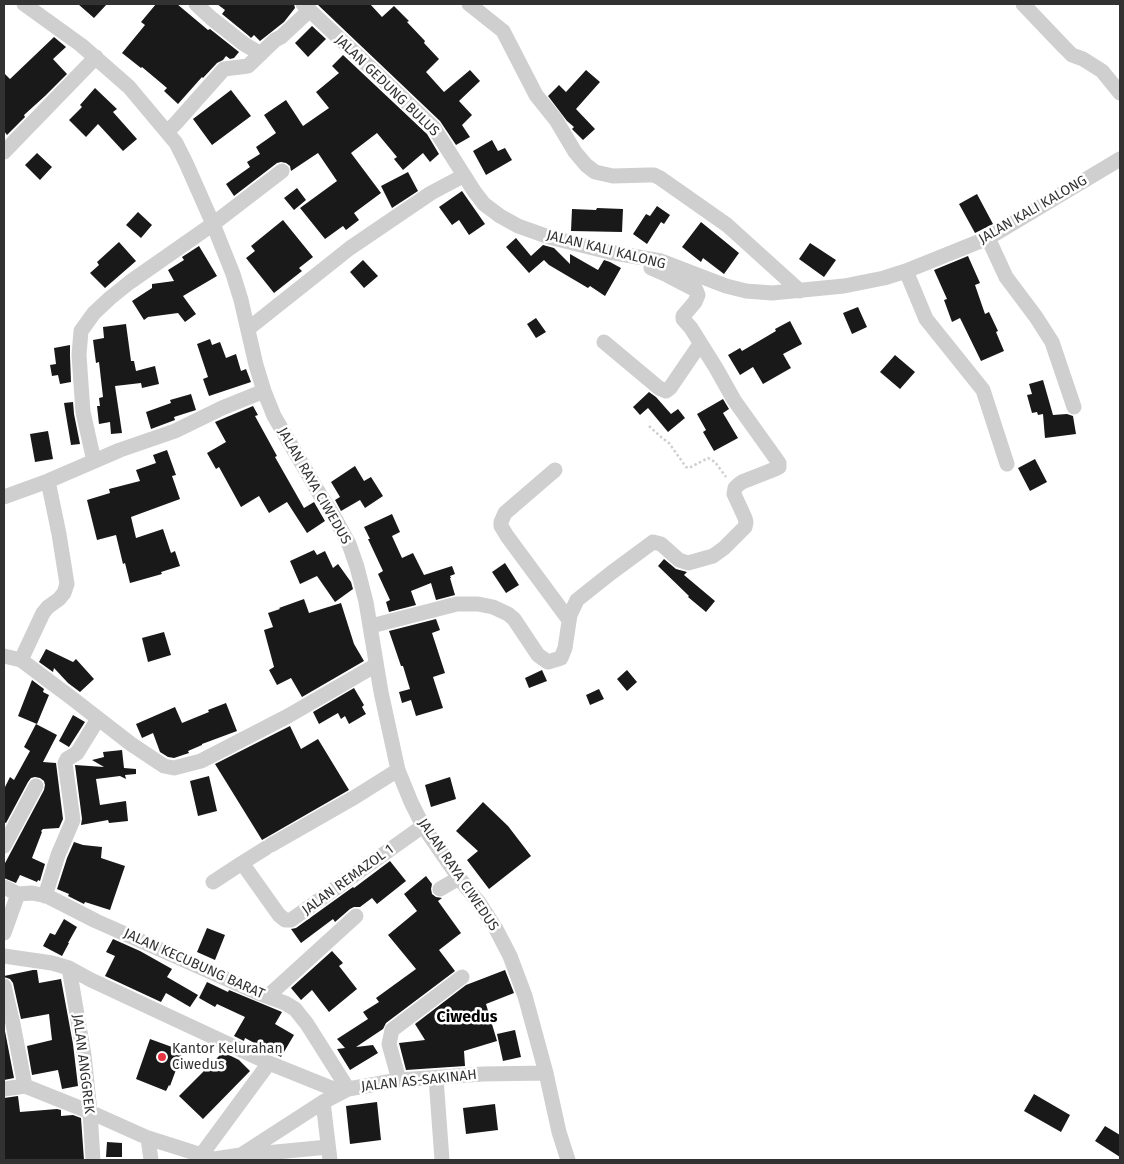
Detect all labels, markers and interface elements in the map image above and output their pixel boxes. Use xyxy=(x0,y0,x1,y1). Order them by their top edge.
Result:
street label: JALAN GEDUNG BULUS xyxy=(331,32,443,140)
street label: JALAN KALI KALONG xyxy=(976,172,1090,248)
street label: JALAN KALI KALONG xyxy=(545,227,667,273)
street label: JALAN RAYA CIWEDUS xyxy=(274,425,354,547)
street label: JALAN RAYA CIWEDUS xyxy=(414,816,502,934)
street label: JALAN REMAZOL 1 xyxy=(299,841,397,919)
street label: JALAN KECUBUNG BARAT xyxy=(121,925,267,1003)
district label: Ciwedus xyxy=(436,1008,498,1028)
street label: JALAN ANGGREK xyxy=(69,1013,97,1115)
place label: Kantor Kelurahan Ciwedus xyxy=(172,1041,283,1074)
marker: Kantor Kelurahan Ciwedus xyxy=(156,1051,168,1063)
street label: JALAN AS-SAKINAH xyxy=(360,1067,478,1095)

